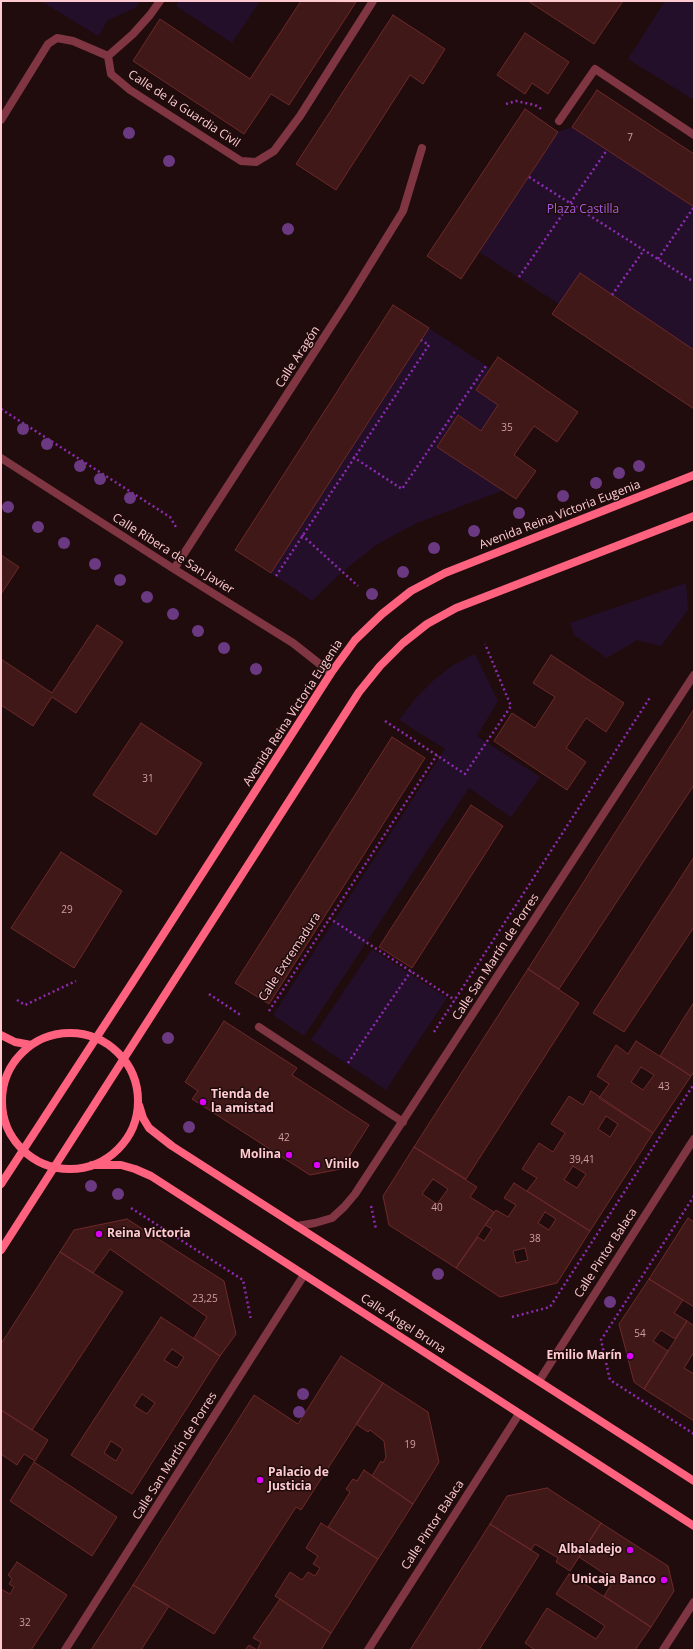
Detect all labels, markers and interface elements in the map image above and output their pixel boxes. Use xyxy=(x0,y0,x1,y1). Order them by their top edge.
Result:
street label: Calle de la Guardia Civil xyxy=(125,67,243,151)
house number: 7 xyxy=(627,132,633,144)
park label: Plaza Castilla xyxy=(547,203,619,217)
street label: Calle Aragón xyxy=(273,324,323,390)
house number: 35 xyxy=(501,422,513,434)
street label: Avenida Reina Victoria Eugenia xyxy=(477,478,643,552)
street label: Calle Ribera de San Javier xyxy=(109,511,237,597)
street label: Avenida Reina Victoria Eugenia xyxy=(240,637,346,789)
house number: 31 xyxy=(142,773,154,785)
street label: Calle San Martín de Porres xyxy=(450,891,542,1023)
house number: 29 xyxy=(61,904,73,916)
street label: Calle Extremadura xyxy=(256,910,324,1004)
house number: 43 xyxy=(658,1081,670,1093)
place label: Tienda de la amistad xyxy=(211,1088,274,1116)
marker: Tienda de la amistad xyxy=(198,1097,208,1107)
house number: 42 xyxy=(278,1132,290,1144)
place label: Molina xyxy=(240,1148,281,1162)
marker: Molina xyxy=(284,1150,294,1160)
house number: 39,41 xyxy=(569,1154,595,1166)
place label: Vinilo xyxy=(325,1158,359,1172)
marker: Vinilo xyxy=(312,1160,322,1170)
house number: 40 xyxy=(431,1202,443,1214)
street label: Calle Pintor Balaca xyxy=(572,1206,640,1300)
place label: Reina Victoria xyxy=(107,1227,191,1241)
marker: Reina Victoria xyxy=(94,1229,104,1239)
house number: 38 xyxy=(529,1233,541,1245)
street label: Calle Ángel Bruna xyxy=(358,1291,448,1357)
house number: 23,25 xyxy=(192,1293,218,1305)
house number: 54 xyxy=(634,1328,646,1340)
place label: Emilio Marín xyxy=(546,1349,622,1363)
marker: Emilio Marín xyxy=(625,1351,635,1361)
street label: Calle San Martín de Porres xyxy=(130,1389,220,1523)
house number: 19 xyxy=(404,1439,416,1451)
place label: Palacio de Justicia xyxy=(268,1466,329,1494)
marker: Palacio de Justicia xyxy=(255,1475,265,1485)
street label: Calle Pintor Balaca xyxy=(399,1478,467,1572)
place label: Albaladejo xyxy=(559,1543,622,1557)
marker: Albaladejo xyxy=(625,1545,635,1555)
place label: Unicaja Banco xyxy=(571,1573,656,1587)
marker: Unicaja Banco xyxy=(659,1575,669,1585)
house number: 32 xyxy=(19,1617,31,1629)

